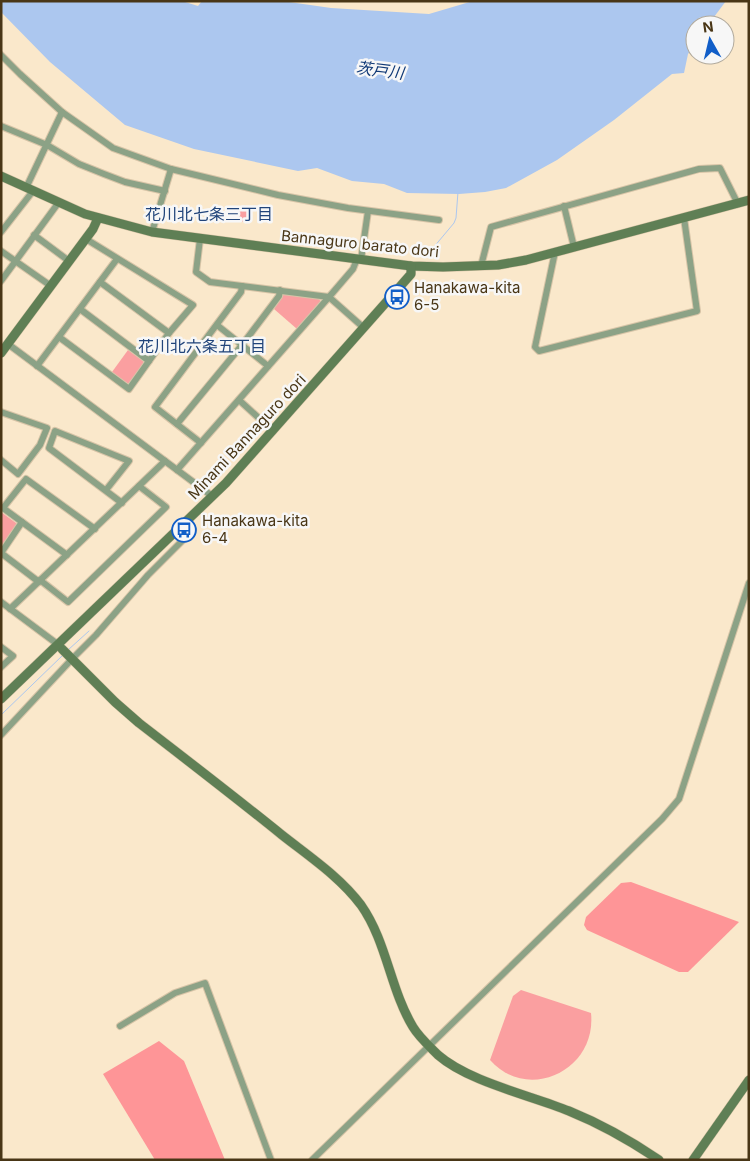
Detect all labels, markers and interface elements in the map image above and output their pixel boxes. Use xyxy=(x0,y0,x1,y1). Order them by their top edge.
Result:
north arrow xyxy=(685,15,735,65)
text: N xyxy=(702,17,715,36)
water label: 茨戸川 xyxy=(355,57,407,83)
district label: 花川北七条三丁目 xyxy=(145,204,273,224)
street label: Bannaguro barato dori xyxy=(280,226,440,261)
place label: Hanakawa-kita 6-5 xyxy=(414,278,520,314)
bus stop icon: Hanakawa-kita 6-5 xyxy=(384,284,410,310)
district label: 花川北六条五丁目 xyxy=(138,336,266,356)
street label: Minami Bannaguro dori xyxy=(184,370,310,503)
place label: Hanakawa-kita 6-4 xyxy=(202,511,308,547)
bus stop icon: Hanakawa-kita 6-4 xyxy=(171,517,197,543)

